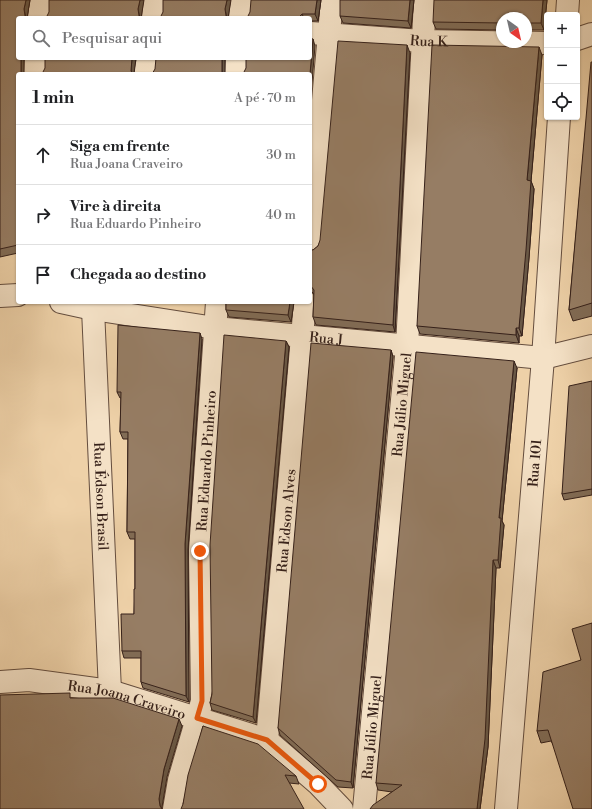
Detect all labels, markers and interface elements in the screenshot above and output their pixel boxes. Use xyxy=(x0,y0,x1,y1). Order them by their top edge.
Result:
north arrow xyxy=(496,12,532,48)
map controls xyxy=(544,12,580,120)
button: + xyxy=(544,12,580,48)
search box xyxy=(16,16,312,60)
icon: search xyxy=(30,27,52,49)
text: Pesquisar aqui xyxy=(62,29,162,48)
street label: Rua K xyxy=(409,32,449,51)
button: − xyxy=(544,48,580,84)
button: locate xyxy=(544,84,580,120)
text: 1 min xyxy=(32,87,74,109)
text: A pé · 70 m xyxy=(234,90,296,106)
text: Siga em frente xyxy=(70,137,170,156)
icon: ahead xyxy=(32,144,54,166)
text: 30 m xyxy=(266,147,296,163)
text: Rua Joana Craveiro xyxy=(70,156,183,172)
text: Vire à direita xyxy=(70,197,161,216)
icon: right xyxy=(32,204,54,226)
text: 40 m xyxy=(266,207,296,223)
text: Rua Eduardo Pinheiro xyxy=(70,216,201,232)
icon: arrive xyxy=(32,264,54,286)
text: Chegada ao destino xyxy=(70,265,206,284)
street label: Rua J xyxy=(308,329,344,350)
street label: Rua Júlio Miguel xyxy=(389,352,416,458)
street label: Rua Eduardo Pinheiro xyxy=(193,390,221,532)
street label: Rua 101 xyxy=(524,439,546,488)
street label: Rua Édson Brasil xyxy=(89,442,112,551)
street label: Rua Edson Alves xyxy=(274,468,300,574)
route end xyxy=(191,542,209,560)
street label: Rua Júlio Miguel xyxy=(359,674,386,780)
street label: Rua Joana Craveiro xyxy=(66,677,188,724)
route start xyxy=(309,775,327,793)

